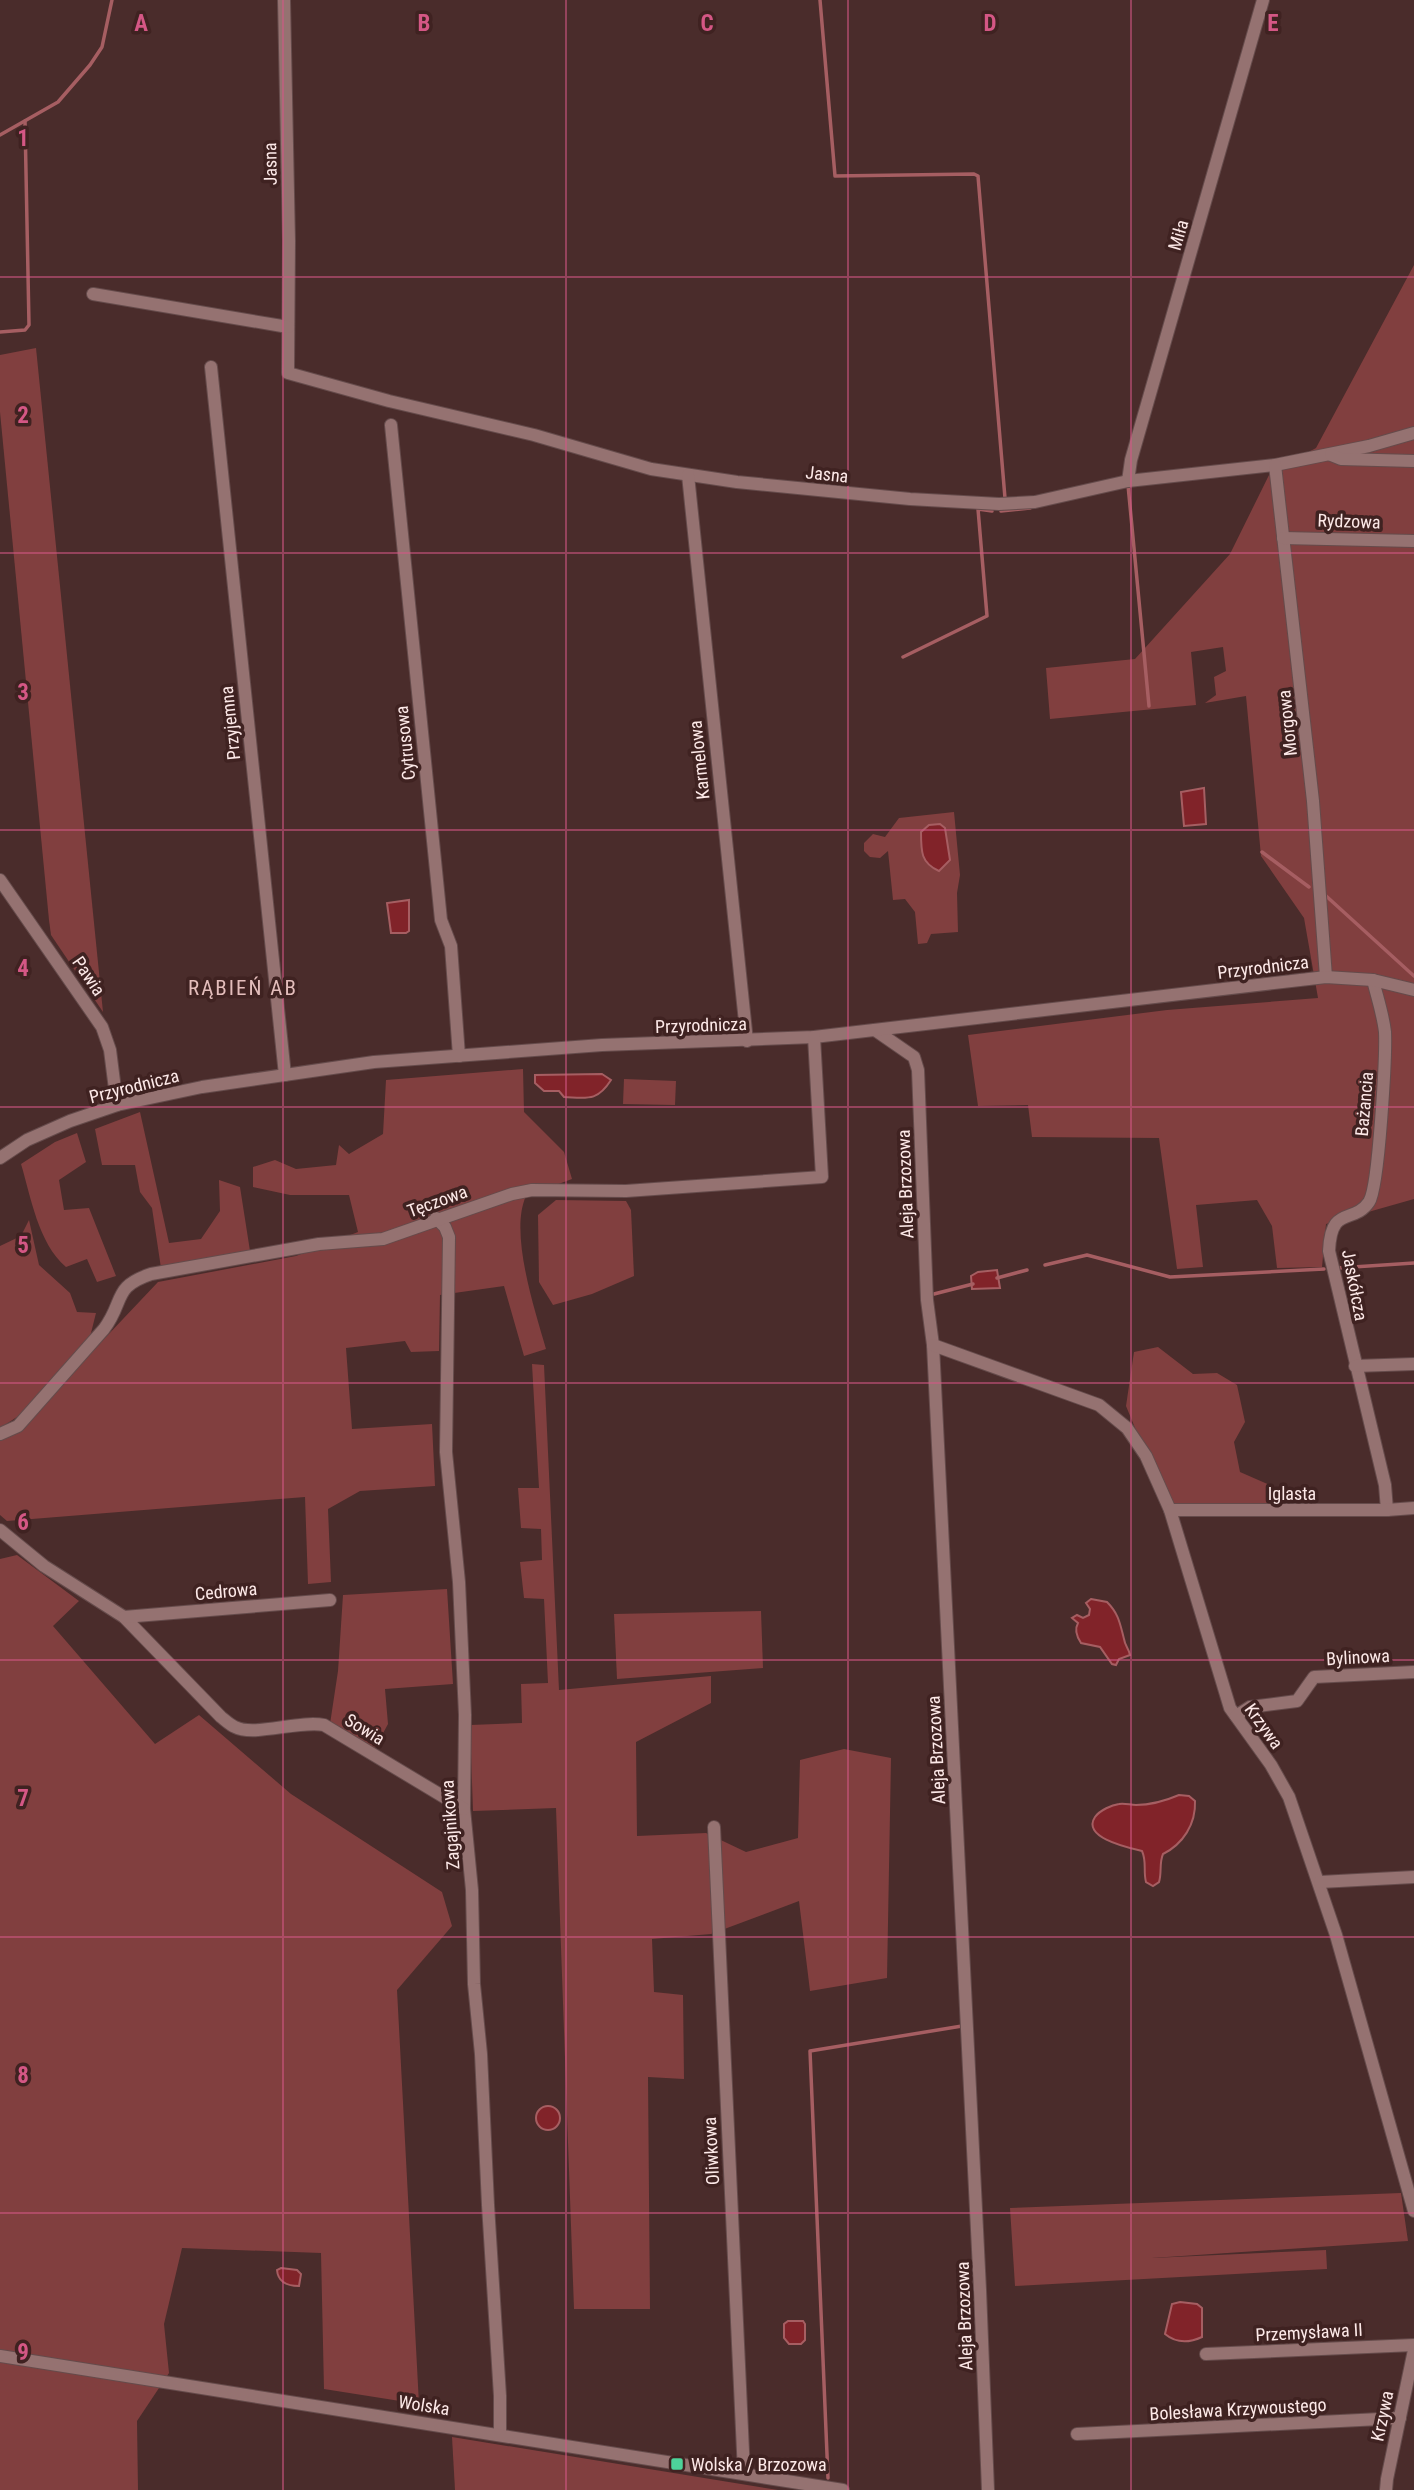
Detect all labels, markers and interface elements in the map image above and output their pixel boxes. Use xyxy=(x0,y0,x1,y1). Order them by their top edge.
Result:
text: A xyxy=(134,10,148,37)
text: B xyxy=(418,10,430,37)
text: C xyxy=(700,10,714,37)
text: D xyxy=(984,10,997,37)
text: E xyxy=(1267,10,1279,37)
text: 1 xyxy=(17,125,29,152)
street label: Jasna xyxy=(259,142,281,186)
street label: Miła xyxy=(1164,217,1192,253)
text: 2 xyxy=(17,402,29,429)
street label: Jasna xyxy=(805,461,849,487)
street label: Rydzowa xyxy=(1317,509,1381,533)
text: 3 xyxy=(17,679,29,706)
street label: Przyjemna xyxy=(216,685,244,761)
street label: Morgowa xyxy=(1273,689,1301,757)
street label: Cytrusowa xyxy=(391,705,419,781)
street label: Karmelowa xyxy=(684,719,714,801)
street label: Przyrodnicza xyxy=(1216,951,1310,983)
street label: Pawia xyxy=(68,952,110,1000)
text: 4 xyxy=(17,955,29,982)
district label: RĄBIEŃ AB xyxy=(188,976,298,1000)
street label: Przyrodnicza xyxy=(655,1013,747,1037)
street label: Przyrodnicza xyxy=(87,1065,181,1107)
street label: Bażancia xyxy=(1351,1071,1377,1137)
street label: Aleja Brzozowa xyxy=(893,1129,917,1239)
street label: Tęczowa xyxy=(404,1180,470,1222)
text: 5 xyxy=(17,1232,29,1259)
street label: Jaskółcza xyxy=(1338,1248,1372,1322)
street label: Iglasta xyxy=(1268,1483,1316,1504)
text: 6 xyxy=(17,1509,29,1536)
street label: Cedrowa xyxy=(194,1578,258,1604)
street label: Bylinowa xyxy=(1326,1645,1390,1669)
street label: Aleja Brzozowa xyxy=(923,1695,949,1805)
street label: Krzywa xyxy=(1241,1699,1287,1753)
street label: Sowia xyxy=(341,1709,389,1749)
street label: Zagajnikowa xyxy=(436,1779,464,1871)
text: 7 xyxy=(17,1785,29,1812)
text: 8 xyxy=(17,2062,29,2089)
street label: Oliwkowa xyxy=(699,2116,723,2186)
street label: Aleja Brzozowa xyxy=(952,2261,976,2371)
street label: Przemysława II xyxy=(1255,2319,1363,2345)
text: 9 xyxy=(17,2339,29,2366)
street label: Krzywa xyxy=(1366,2389,1398,2443)
street label: Wolska xyxy=(397,2391,451,2419)
street label: Bolesława Krzywoustego xyxy=(1149,2394,1327,2424)
place label: Wolska / Brzozowa xyxy=(691,2454,827,2475)
marker: Wolska / Brzozowa xyxy=(669,2456,685,2472)

